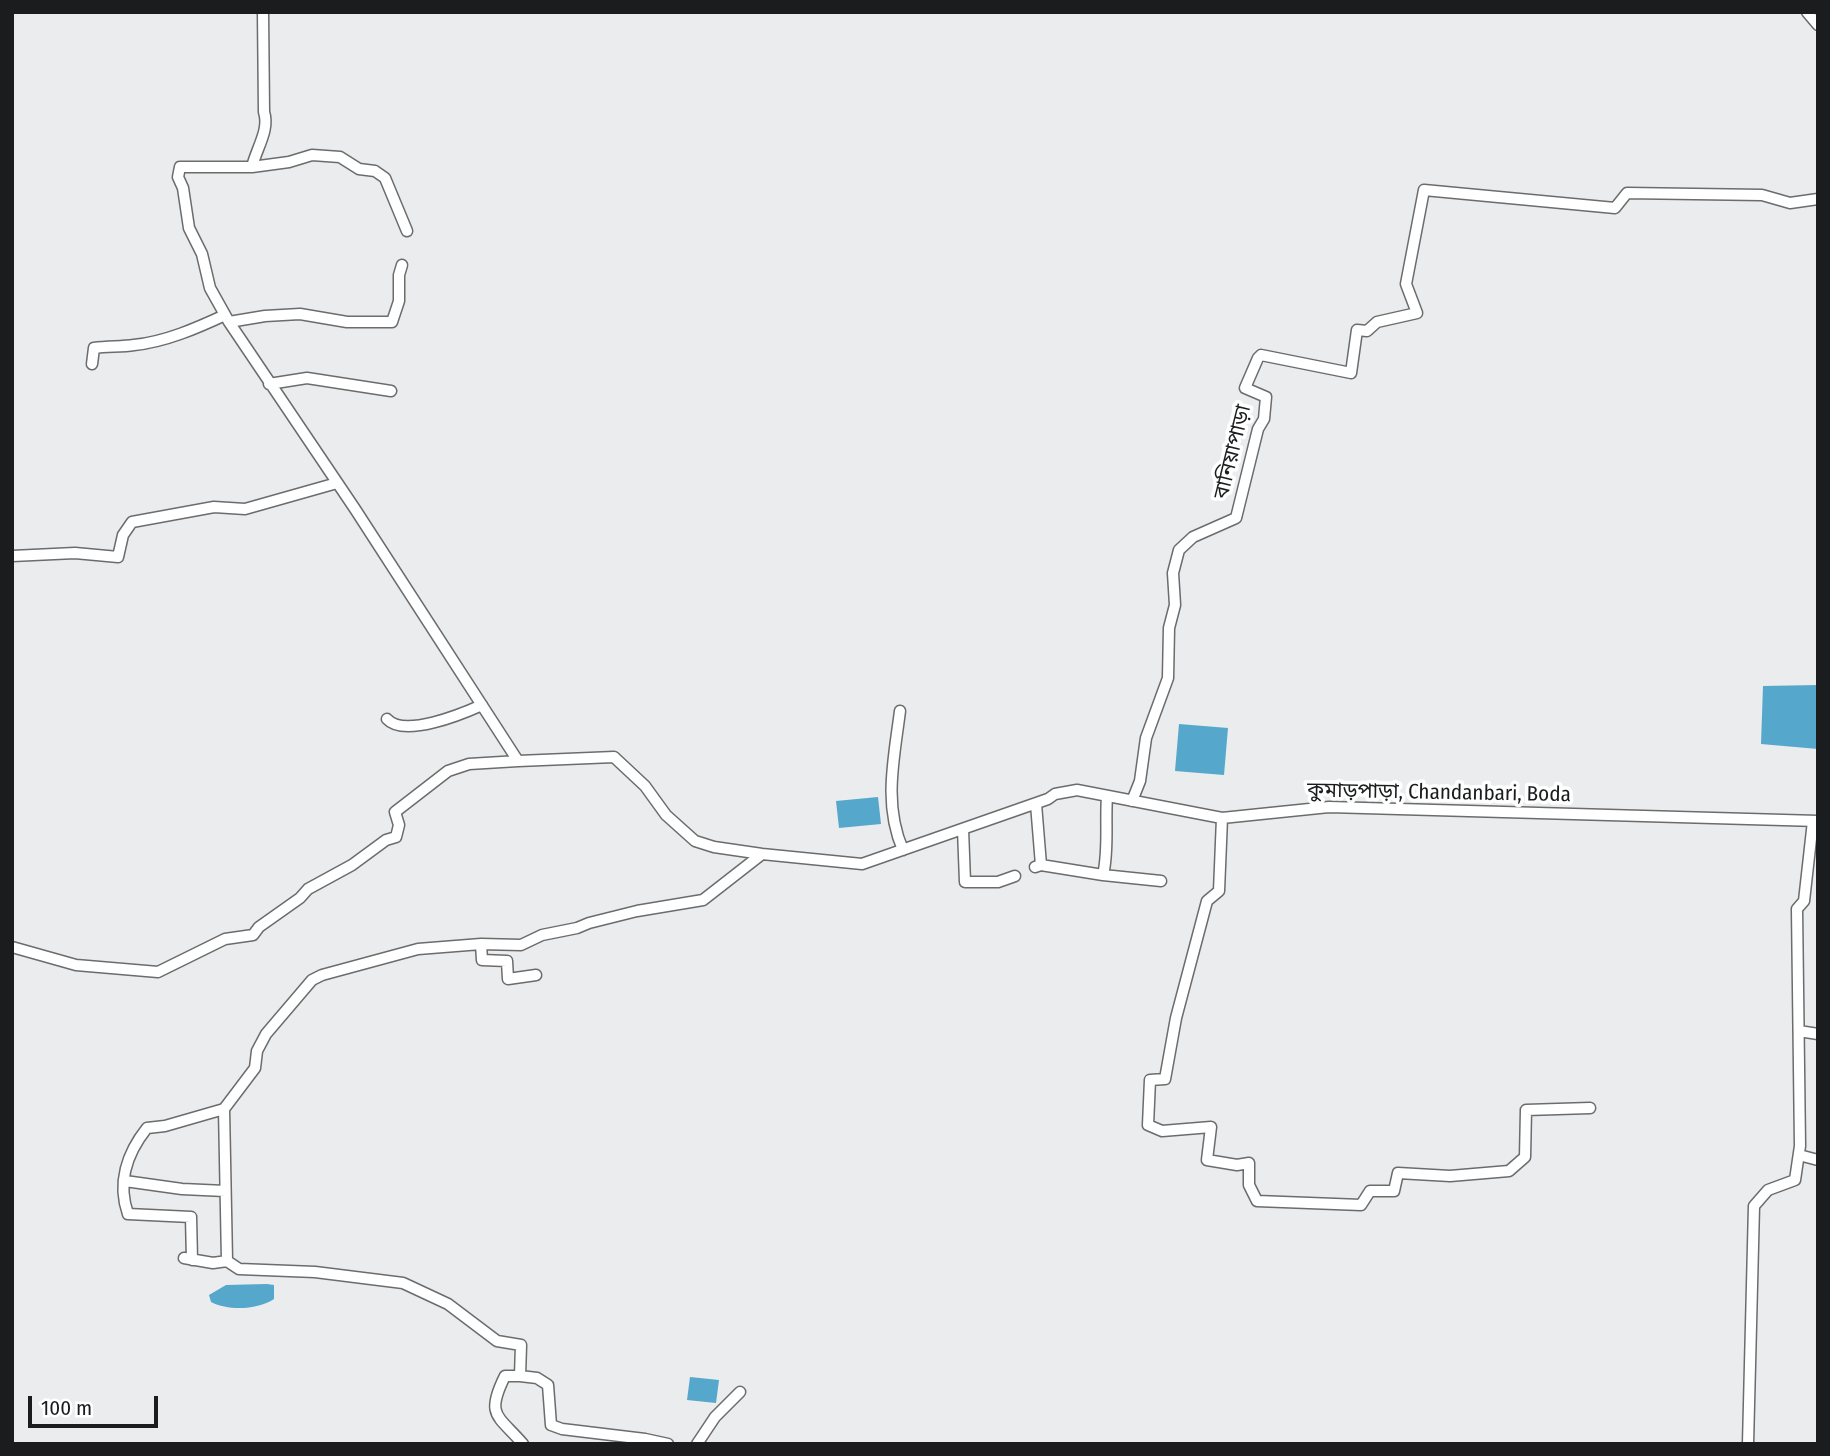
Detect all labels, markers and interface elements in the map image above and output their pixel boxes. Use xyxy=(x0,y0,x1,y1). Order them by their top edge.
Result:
street label: বানিয়াপাড়া xyxy=(1209,402,1257,502)
street label: কুমাড়পাড়া, Chandanbari, Boda xyxy=(1307,778,1571,808)
scale bar xyxy=(32,1382,161,1426)
text: 100 m xyxy=(41,1395,92,1421)

